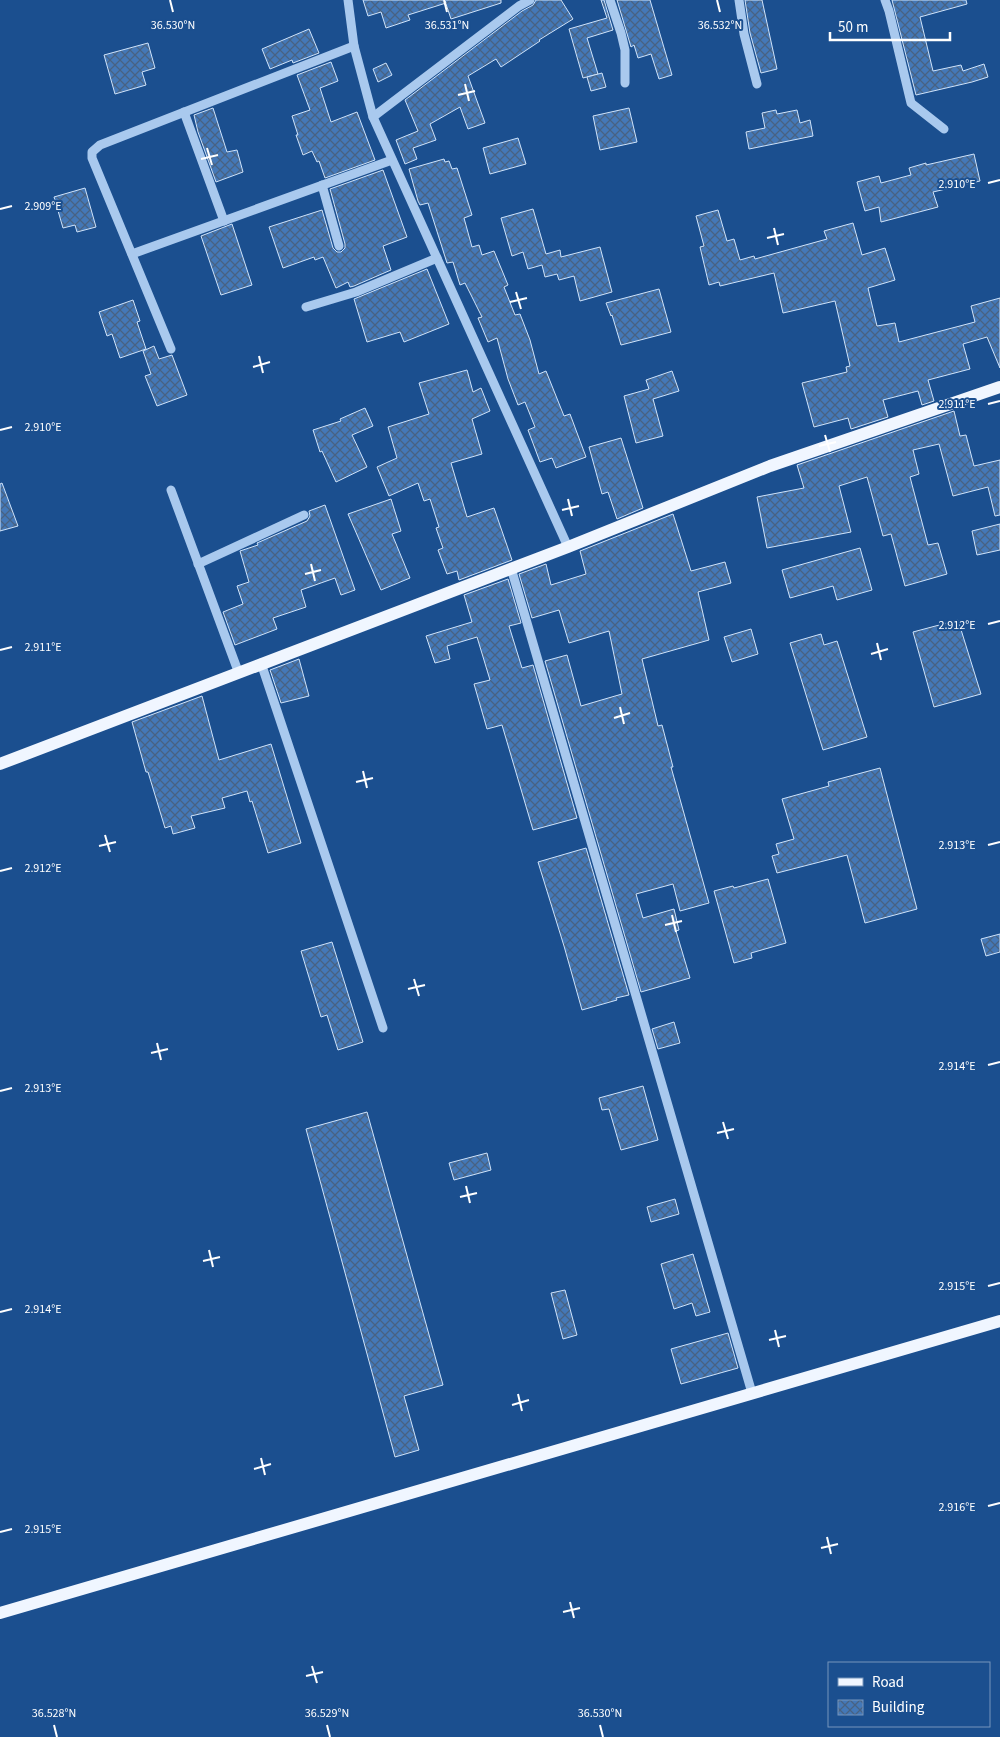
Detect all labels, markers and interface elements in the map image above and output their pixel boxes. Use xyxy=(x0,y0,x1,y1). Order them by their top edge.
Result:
scale bar xyxy=(830,10,950,42)
text: 36.530°N xyxy=(151,17,195,34)
text: 36.531°N xyxy=(425,17,469,34)
text: 36.532°N xyxy=(698,17,742,34)
text: 50 m xyxy=(838,17,868,38)
text: 2.910°E xyxy=(938,176,976,193)
text: 2.909°E xyxy=(24,198,62,215)
text: 2.911°E xyxy=(938,396,976,413)
text: 2.910°E xyxy=(24,419,62,436)
text: 2.912°E xyxy=(938,617,976,634)
text: 2.911°E xyxy=(24,639,62,656)
text: 2.913°E xyxy=(938,837,976,854)
text: 2.912°E xyxy=(24,860,62,877)
text: 2.914°E xyxy=(938,1058,976,1075)
text: 2.913°E xyxy=(24,1080,62,1097)
text: 2.915°E xyxy=(938,1278,976,1295)
text: 2.914°E xyxy=(24,1301,62,1318)
text: 2.916°E xyxy=(938,1499,976,1516)
text: 2.915°E xyxy=(24,1521,62,1538)
legend xyxy=(828,1662,990,1727)
text: Road xyxy=(872,1672,904,1693)
text: Building xyxy=(872,1697,925,1718)
text: 36.528°N xyxy=(32,1705,76,1722)
text: 36.529°N xyxy=(305,1705,349,1722)
text: 36.530°N xyxy=(578,1705,622,1722)

